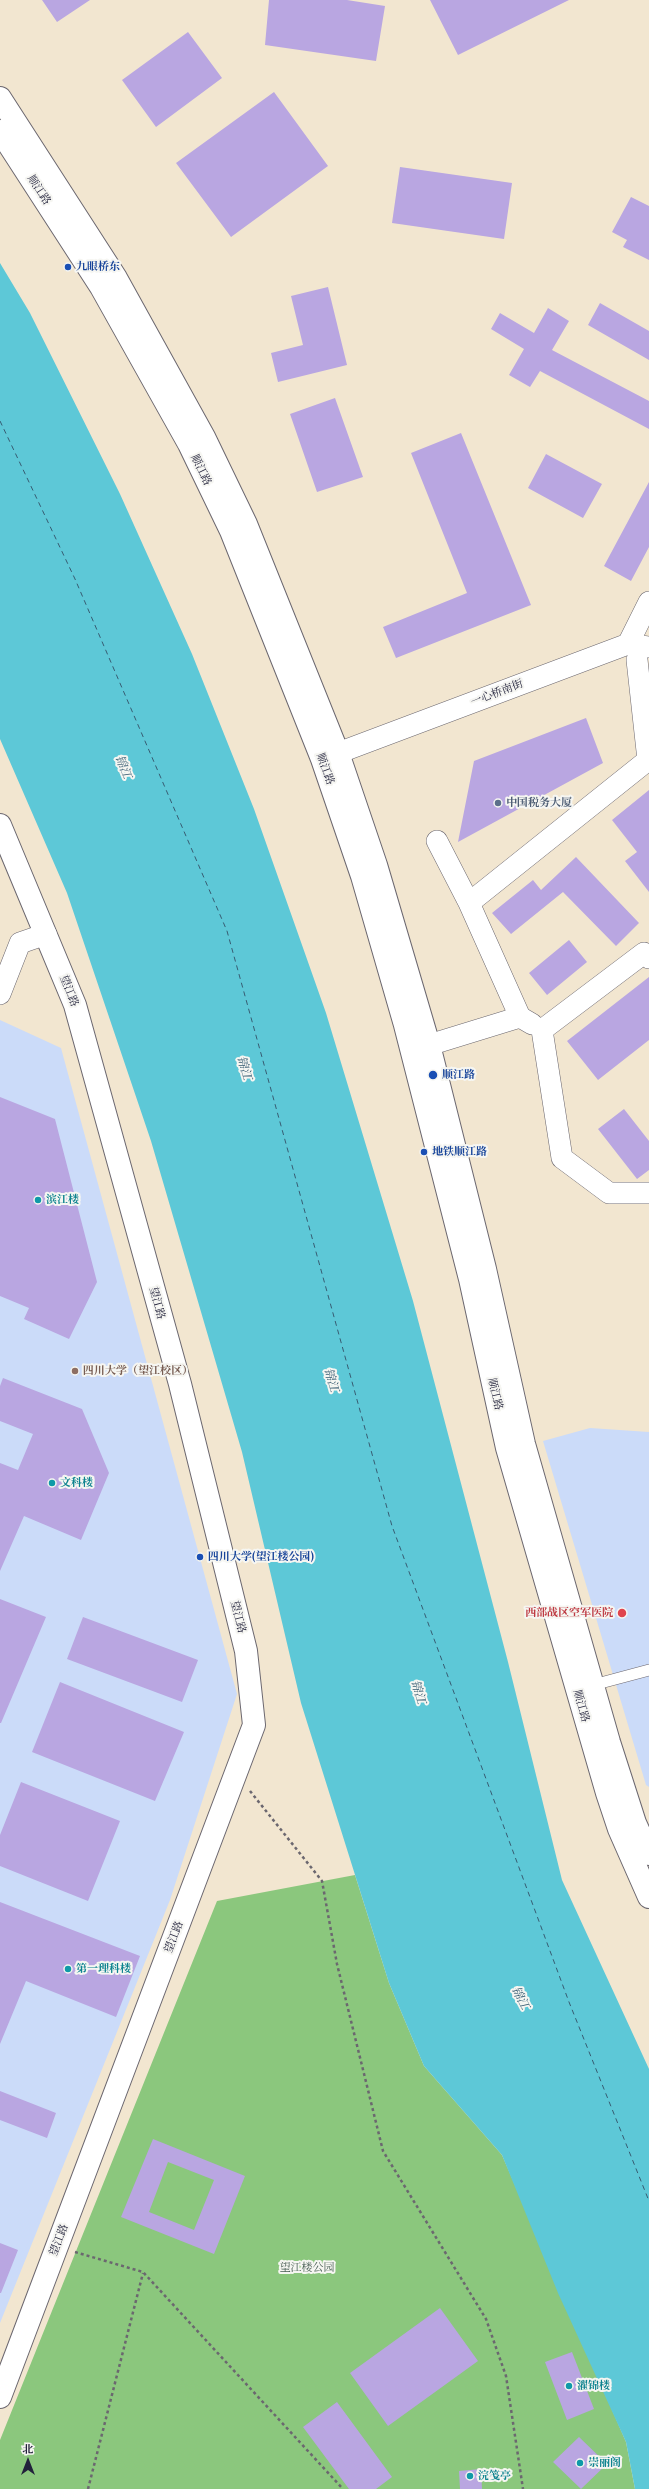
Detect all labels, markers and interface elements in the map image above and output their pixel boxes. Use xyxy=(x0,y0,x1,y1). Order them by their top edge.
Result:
street label: 顺江路 xyxy=(24,173,54,207)
place label: 九眼桥东 xyxy=(76,260,120,274)
marker: 九眼桥东 xyxy=(63,262,73,272)
street label: 顺江路 xyxy=(188,452,214,488)
street label: 一心桥南街 xyxy=(469,677,525,709)
street label: 顺江路 xyxy=(313,751,337,787)
water label: 锦江 xyxy=(112,753,134,781)
place label: 中国税务大厦 xyxy=(506,796,572,810)
marker: 中国税务大厦 xyxy=(493,798,503,808)
street label: 望江路 xyxy=(57,973,81,1009)
water label: 锦江 xyxy=(234,1054,254,1082)
place label: 顺江路 xyxy=(442,1068,475,1082)
marker: 顺江路 xyxy=(427,1069,439,1081)
place label: 地铁顺江路 xyxy=(432,1145,487,1159)
marker: 地铁顺江路 xyxy=(419,1147,429,1157)
place label: 滨江楼 xyxy=(46,1193,79,1207)
marker: 滨江楼 xyxy=(33,1195,43,1205)
street label: 望江路 xyxy=(146,1285,168,1321)
place label: 四川大学（望江校区） xyxy=(83,1364,193,1378)
marker: 四川大学（望江校区） xyxy=(70,1366,80,1376)
water label: 锦江 xyxy=(321,1366,341,1394)
street label: 顺江路 xyxy=(485,1376,505,1412)
place label: 文科楼 xyxy=(60,1476,93,1490)
marker: 文科楼 xyxy=(47,1478,57,1488)
place label: 四川大学(望江楼公园) xyxy=(208,1550,314,1564)
marker: 四川大学(望江楼公园) xyxy=(195,1552,205,1562)
street label: 望江路 xyxy=(228,1599,248,1635)
place label: 西部战区空军医院 xyxy=(525,1606,613,1620)
marker: 西部战区空军医院 xyxy=(616,1607,628,1619)
water label: 锦江 xyxy=(408,1678,428,1706)
street label: 顺江路 xyxy=(570,1688,592,1724)
street label: 望江路 xyxy=(162,1919,186,1955)
place label: 第一理科楼 xyxy=(76,1962,131,1976)
marker: 第一理科楼 xyxy=(63,1964,73,1974)
water label: 锦江 xyxy=(508,1984,532,2012)
street label: 望江路 xyxy=(47,2222,71,2258)
park label: 望江楼公园 xyxy=(280,2261,334,2275)
place label: 濯锦楼 xyxy=(577,2379,610,2393)
marker: 濯锦楼 xyxy=(564,2381,574,2391)
north arrow xyxy=(8,2441,48,2481)
text: 北 xyxy=(23,2442,34,2456)
place label: 崇丽阁 xyxy=(588,2456,621,2470)
marker: 崇丽阁 xyxy=(575,2458,585,2468)
place label: 浣笺亭 xyxy=(478,2469,511,2483)
marker: 浣笺亭 xyxy=(465,2471,475,2481)

